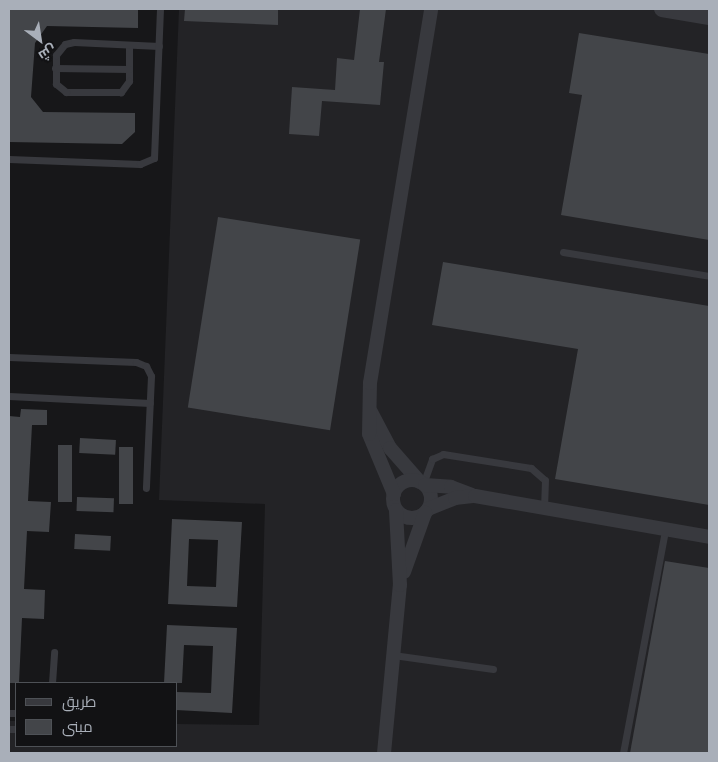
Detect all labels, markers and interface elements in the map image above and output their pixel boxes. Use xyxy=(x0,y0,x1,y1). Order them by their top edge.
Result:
north arrow xyxy=(15,15,65,65)
text: ش xyxy=(35,41,61,66)
legend xyxy=(15,682,178,747)
text: طريق xyxy=(62,691,96,711)
text: مبنى xyxy=(62,716,93,736)

